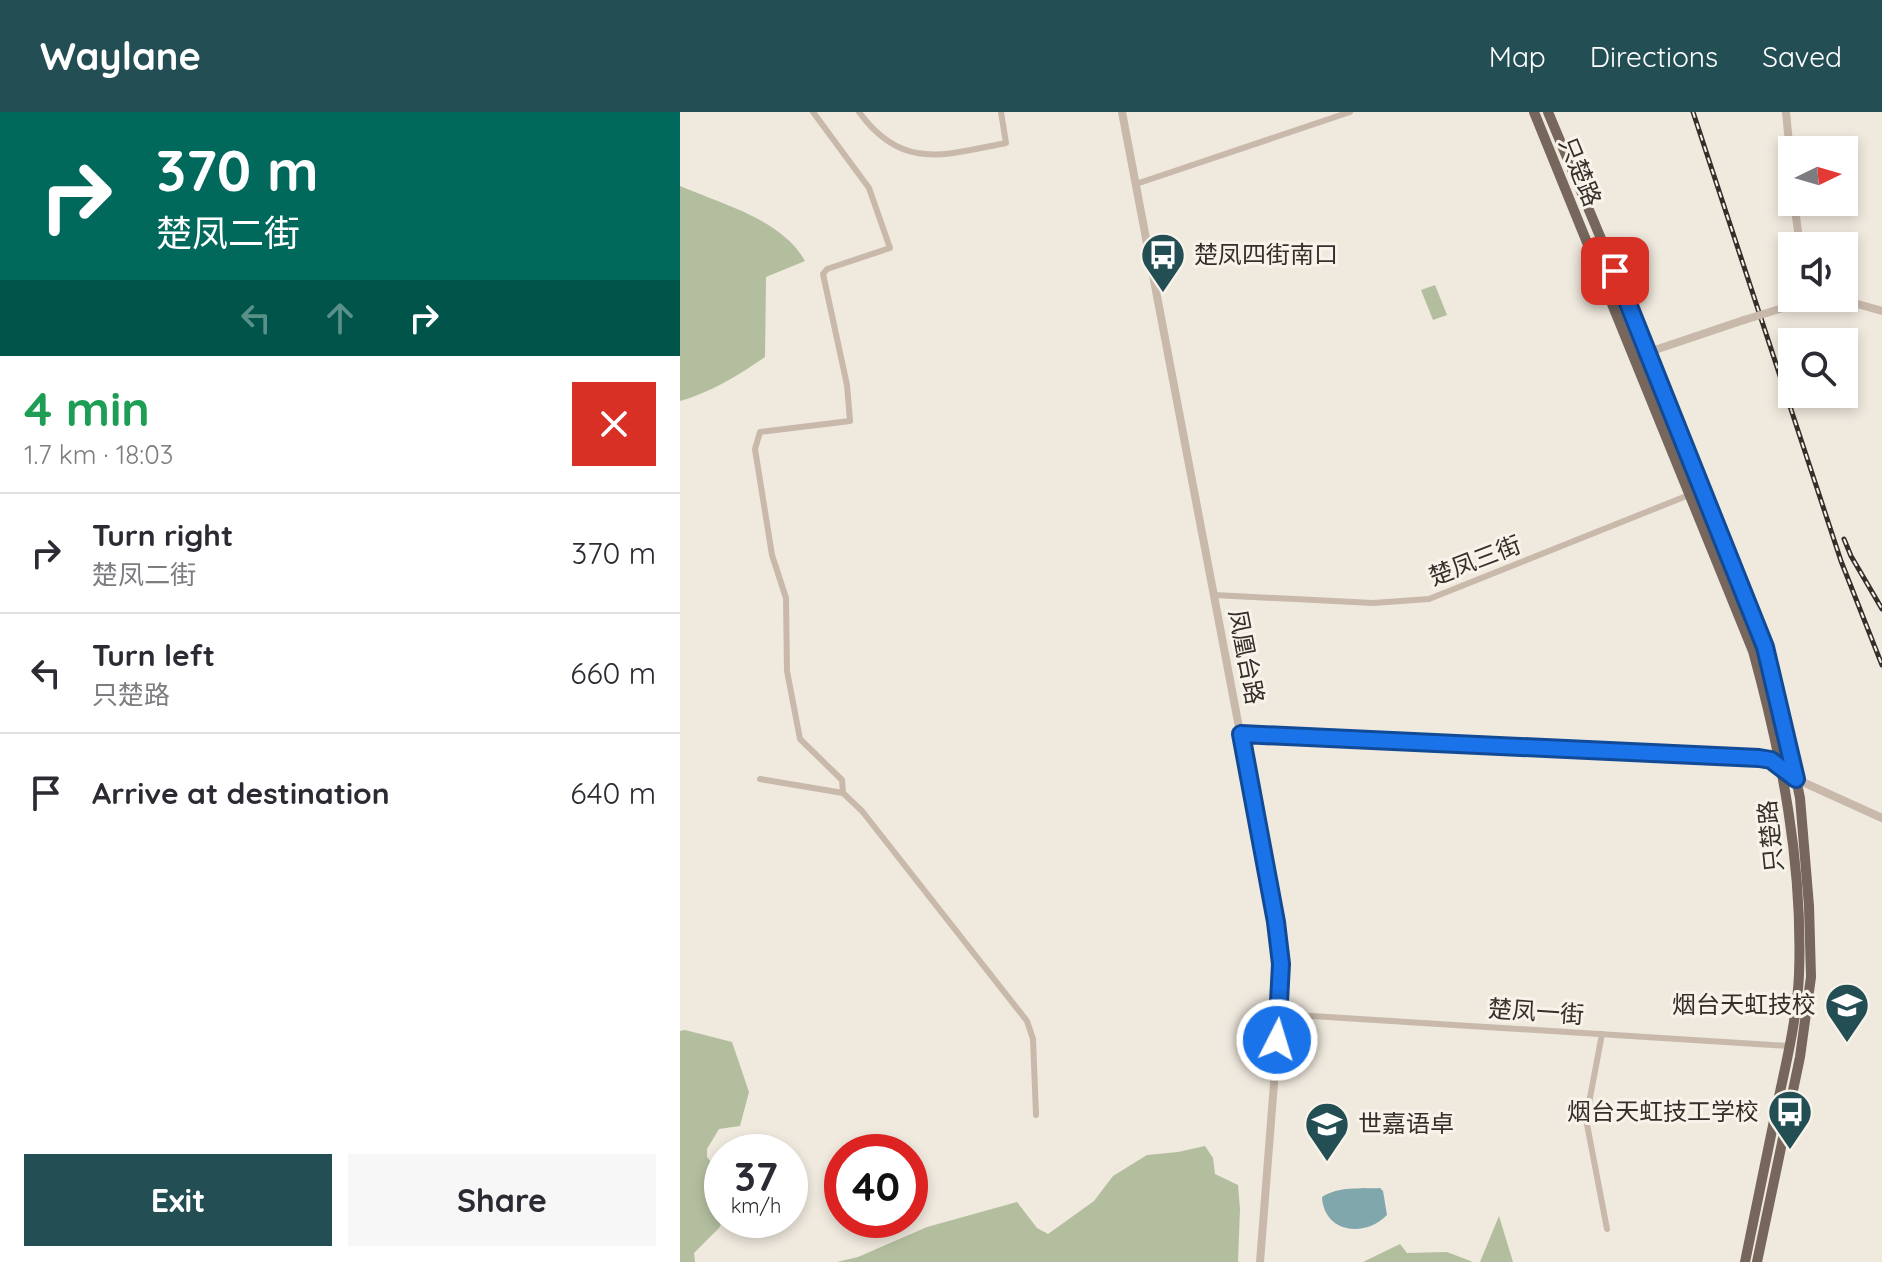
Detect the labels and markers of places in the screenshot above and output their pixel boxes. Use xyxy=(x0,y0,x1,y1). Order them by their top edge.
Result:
bus stop icon: 楚凤四街南口 xyxy=(1139,231,1187,294)
pin xyxy=(1581,237,1649,305)
place label: 楚凤四街南口 xyxy=(1194,239,1338,269)
school or university icon: 烟台天虹技校 xyxy=(1823,981,1871,1044)
place label: 烟台天虹技校 xyxy=(1672,989,1816,1019)
bus stop icon: 烟台天虹技工学校 xyxy=(1766,1088,1814,1151)
place label: 烟台天虹技工学校 xyxy=(1567,1096,1759,1126)
school or university icon: 世嘉语卓 xyxy=(1303,1100,1351,1163)
place label: 世嘉语卓 xyxy=(1358,1108,1454,1138)

